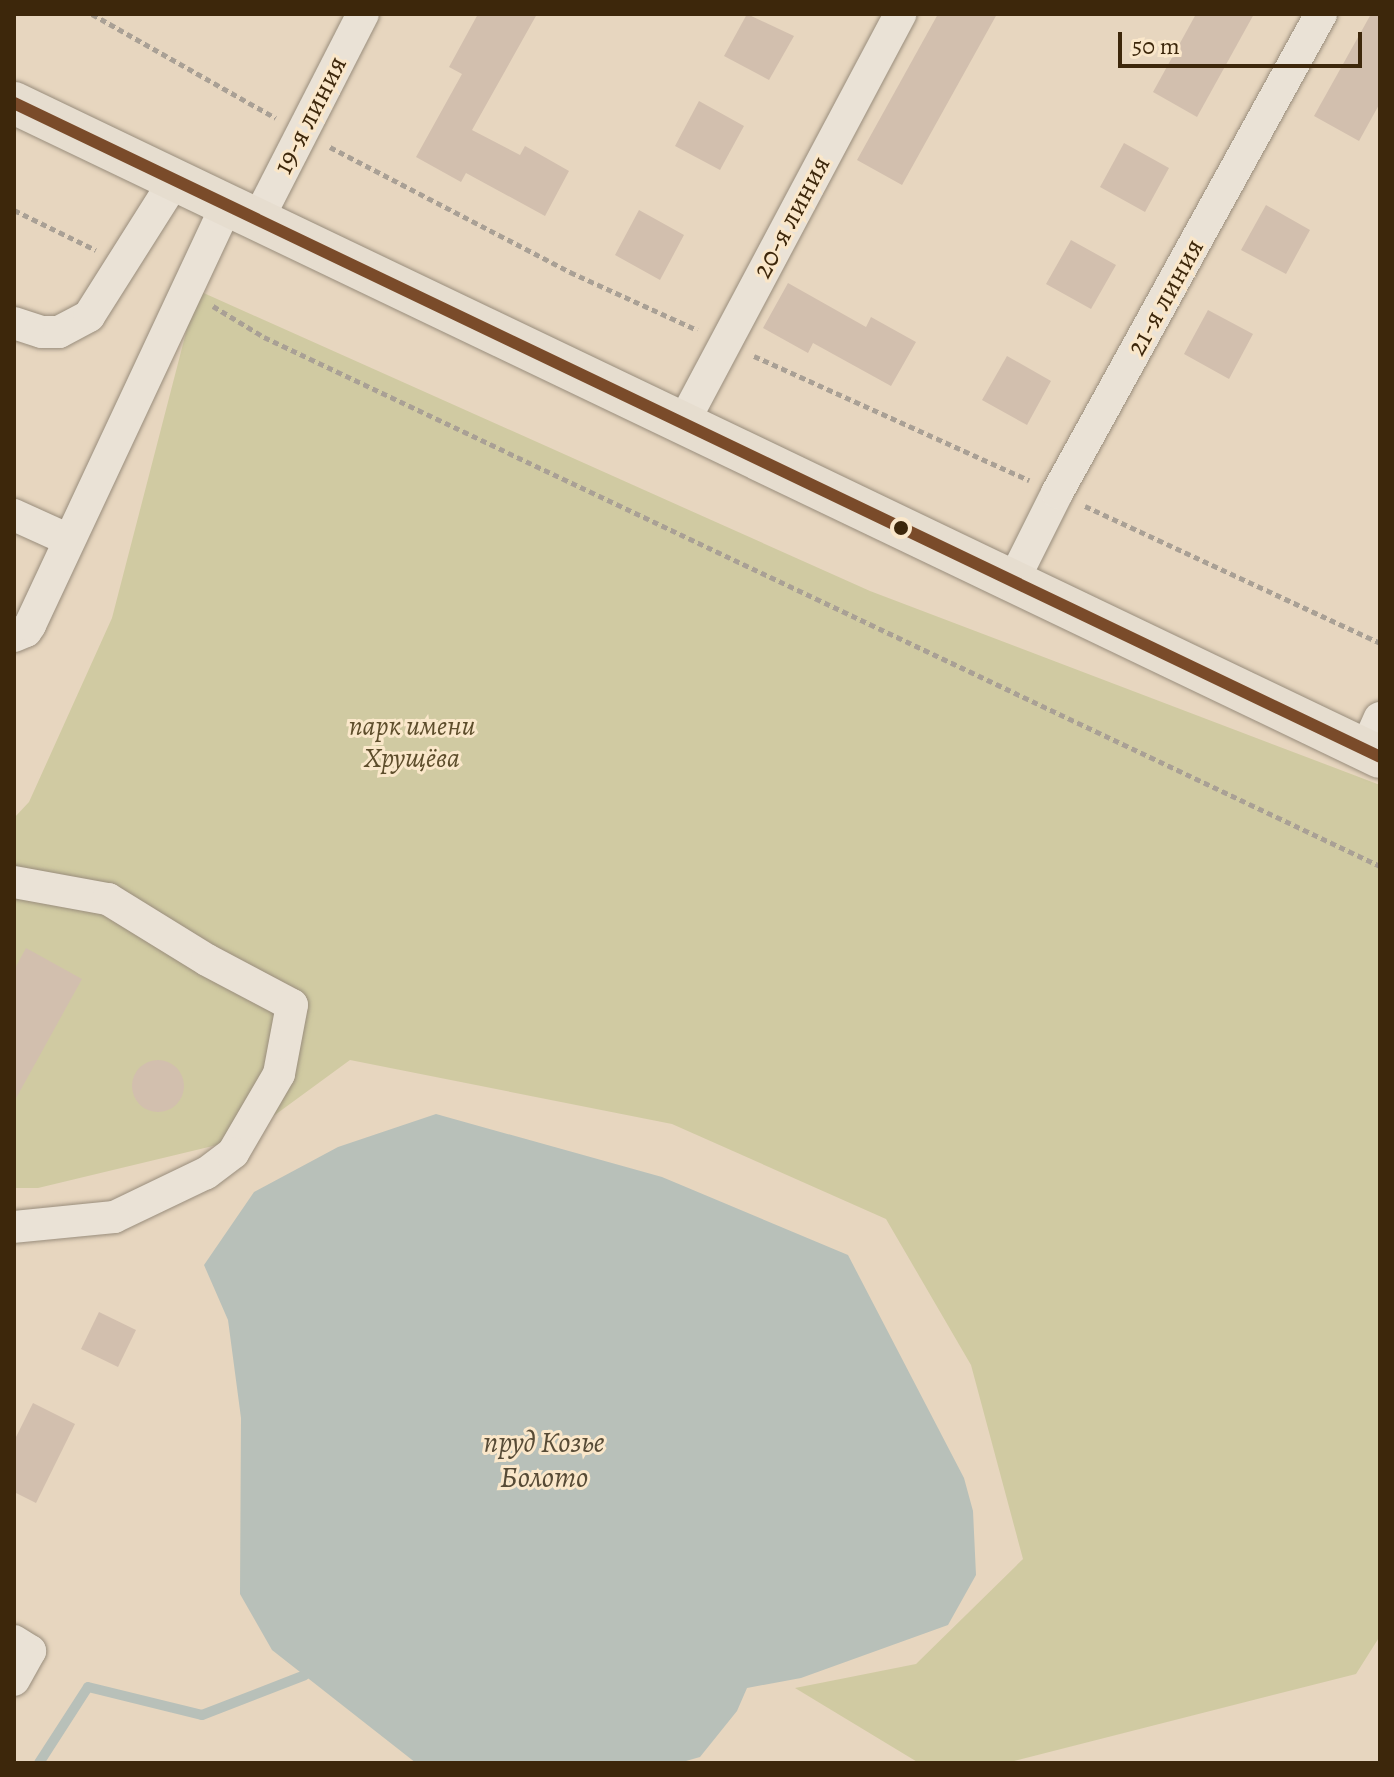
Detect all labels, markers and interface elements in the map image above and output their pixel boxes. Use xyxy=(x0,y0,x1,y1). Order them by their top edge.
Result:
scale bar xyxy=(1122,16,1366,66)
text: 50 m xyxy=(1132,30,1180,62)
street label: 19-я линия xyxy=(266,50,354,180)
street label: 20-я линия xyxy=(745,150,837,284)
street label: 21-я линия xyxy=(1119,233,1211,361)
unlabelled marker xyxy=(893,520,909,536)
park label: парк имени Хрущёва xyxy=(349,709,475,775)
water label: пруд Козье Болото xyxy=(483,1424,605,1494)

